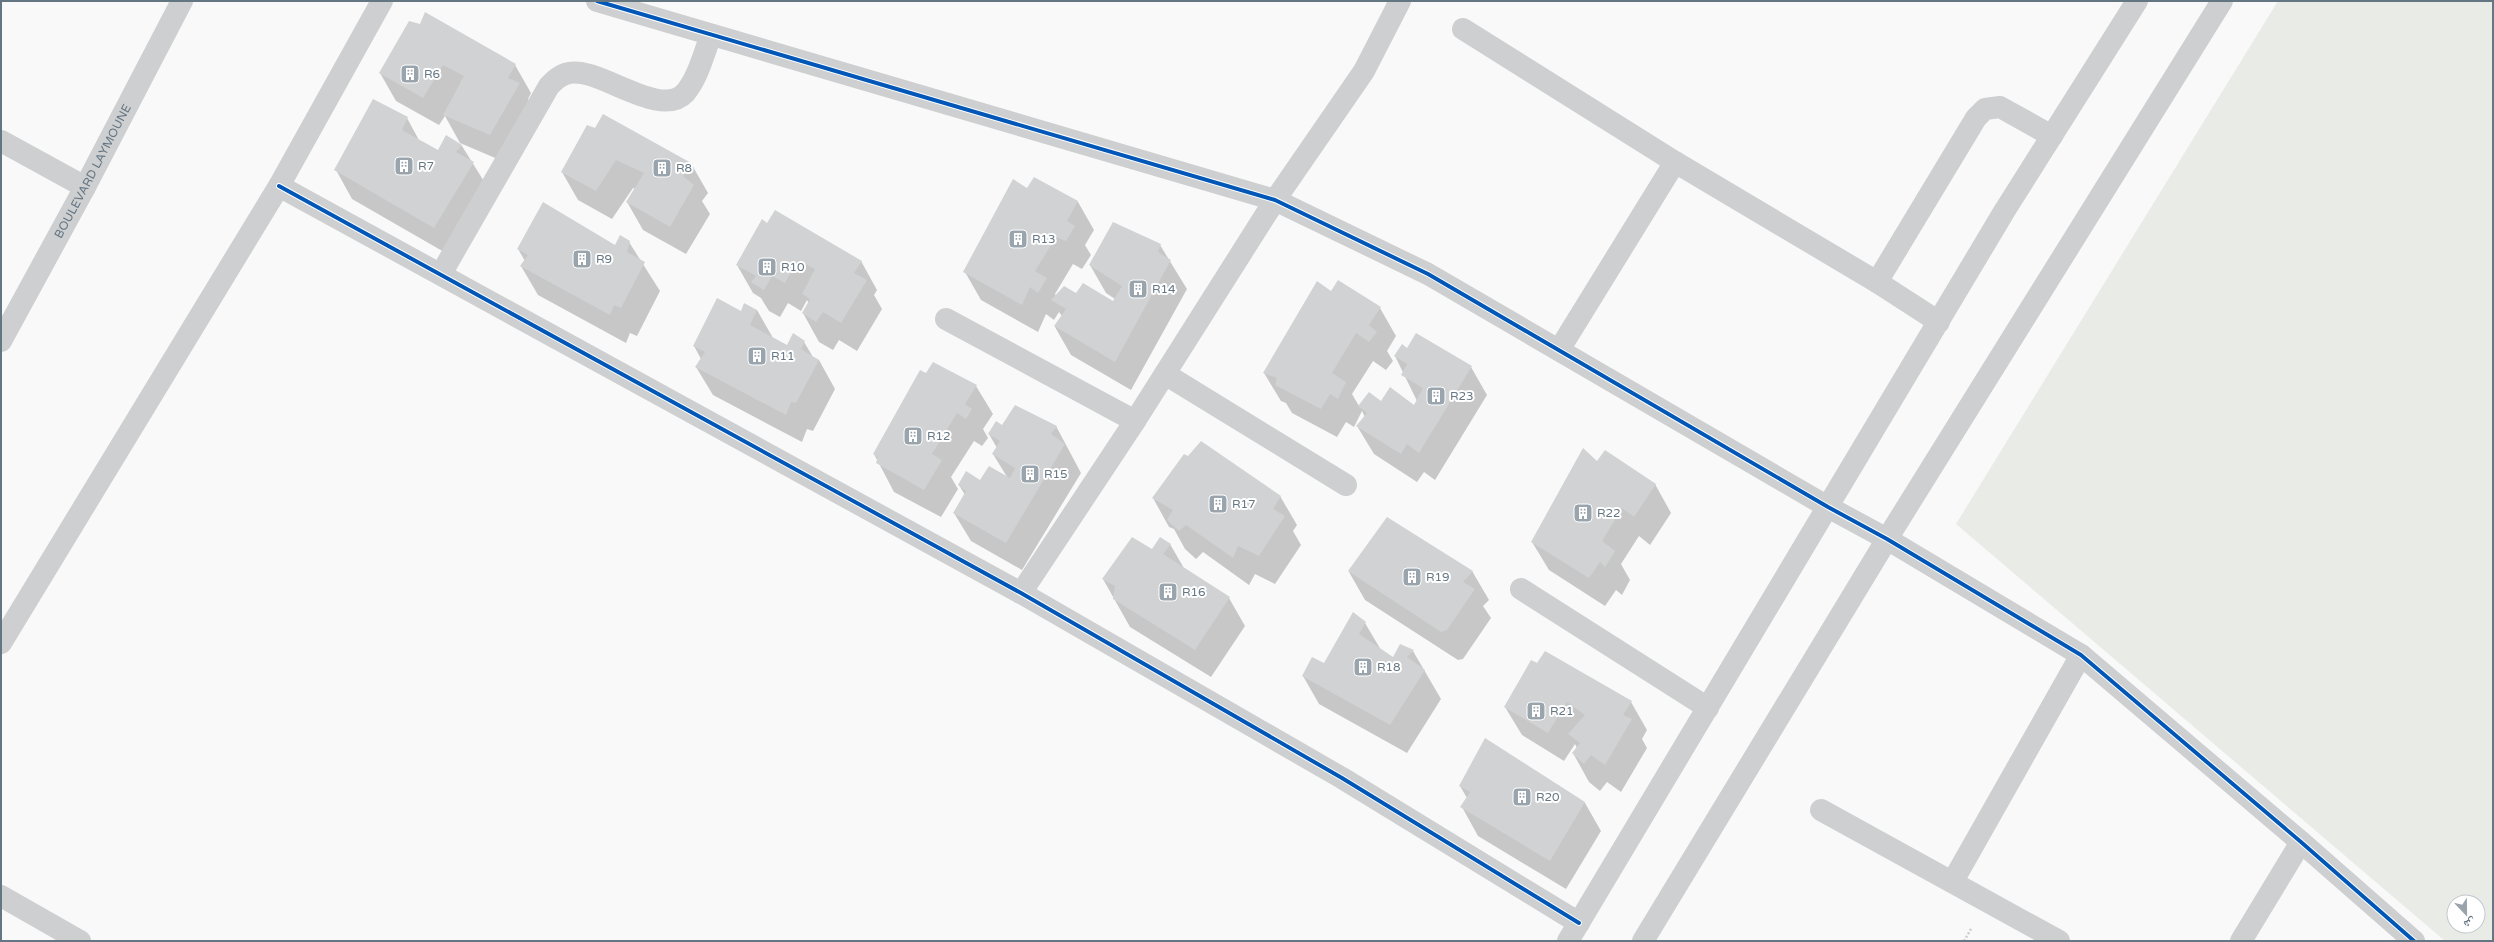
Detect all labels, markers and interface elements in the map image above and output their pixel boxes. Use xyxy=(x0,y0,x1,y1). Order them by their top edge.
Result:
building icon: R6 xyxy=(399,63,421,85)
place label: R6 xyxy=(424,67,440,81)
street label: BOULEVARD LAYMOUNE xyxy=(51,102,134,241)
building icon: R7 xyxy=(393,155,415,177)
building icon: R8 xyxy=(651,157,673,179)
place label: R7 xyxy=(418,159,434,173)
place label: R8 xyxy=(676,161,692,175)
building icon: R13 xyxy=(1007,228,1029,250)
place label: R13 xyxy=(1032,232,1056,246)
building icon: R9 xyxy=(571,248,593,270)
place label: R9 xyxy=(596,252,612,266)
building icon: R10 xyxy=(756,256,778,278)
place label: R10 xyxy=(781,260,805,274)
building icon: R14 xyxy=(1127,278,1149,300)
place label: R14 xyxy=(1152,282,1176,296)
building icon: R11 xyxy=(746,345,768,367)
place label: R11 xyxy=(771,349,795,363)
building icon: R23 xyxy=(1425,385,1447,407)
place label: R23 xyxy=(1450,389,1474,403)
building icon: R12 xyxy=(902,425,924,447)
place label: R12 xyxy=(927,429,951,443)
building icon: R15 xyxy=(1019,463,1041,485)
place label: R15 xyxy=(1044,467,1068,481)
building icon: R17 xyxy=(1207,493,1229,515)
place label: R17 xyxy=(1232,497,1256,511)
building icon: R22 xyxy=(1572,502,1594,524)
place label: R22 xyxy=(1597,506,1621,520)
building icon: R19 xyxy=(1401,566,1423,588)
place label: R19 xyxy=(1426,570,1450,584)
building icon: R16 xyxy=(1157,581,1179,603)
place label: R16 xyxy=(1182,585,1206,599)
building icon: R18 xyxy=(1352,656,1374,678)
place label: R18 xyxy=(1377,660,1401,674)
building icon: R21 xyxy=(1525,700,1547,722)
place label: R21 xyxy=(1550,704,1574,718)
building icon: R20 xyxy=(1511,786,1533,808)
place label: R20 xyxy=(1536,790,1560,804)
north arrow xyxy=(2446,894,2486,934)
text: ش xyxy=(2461,914,2477,931)

